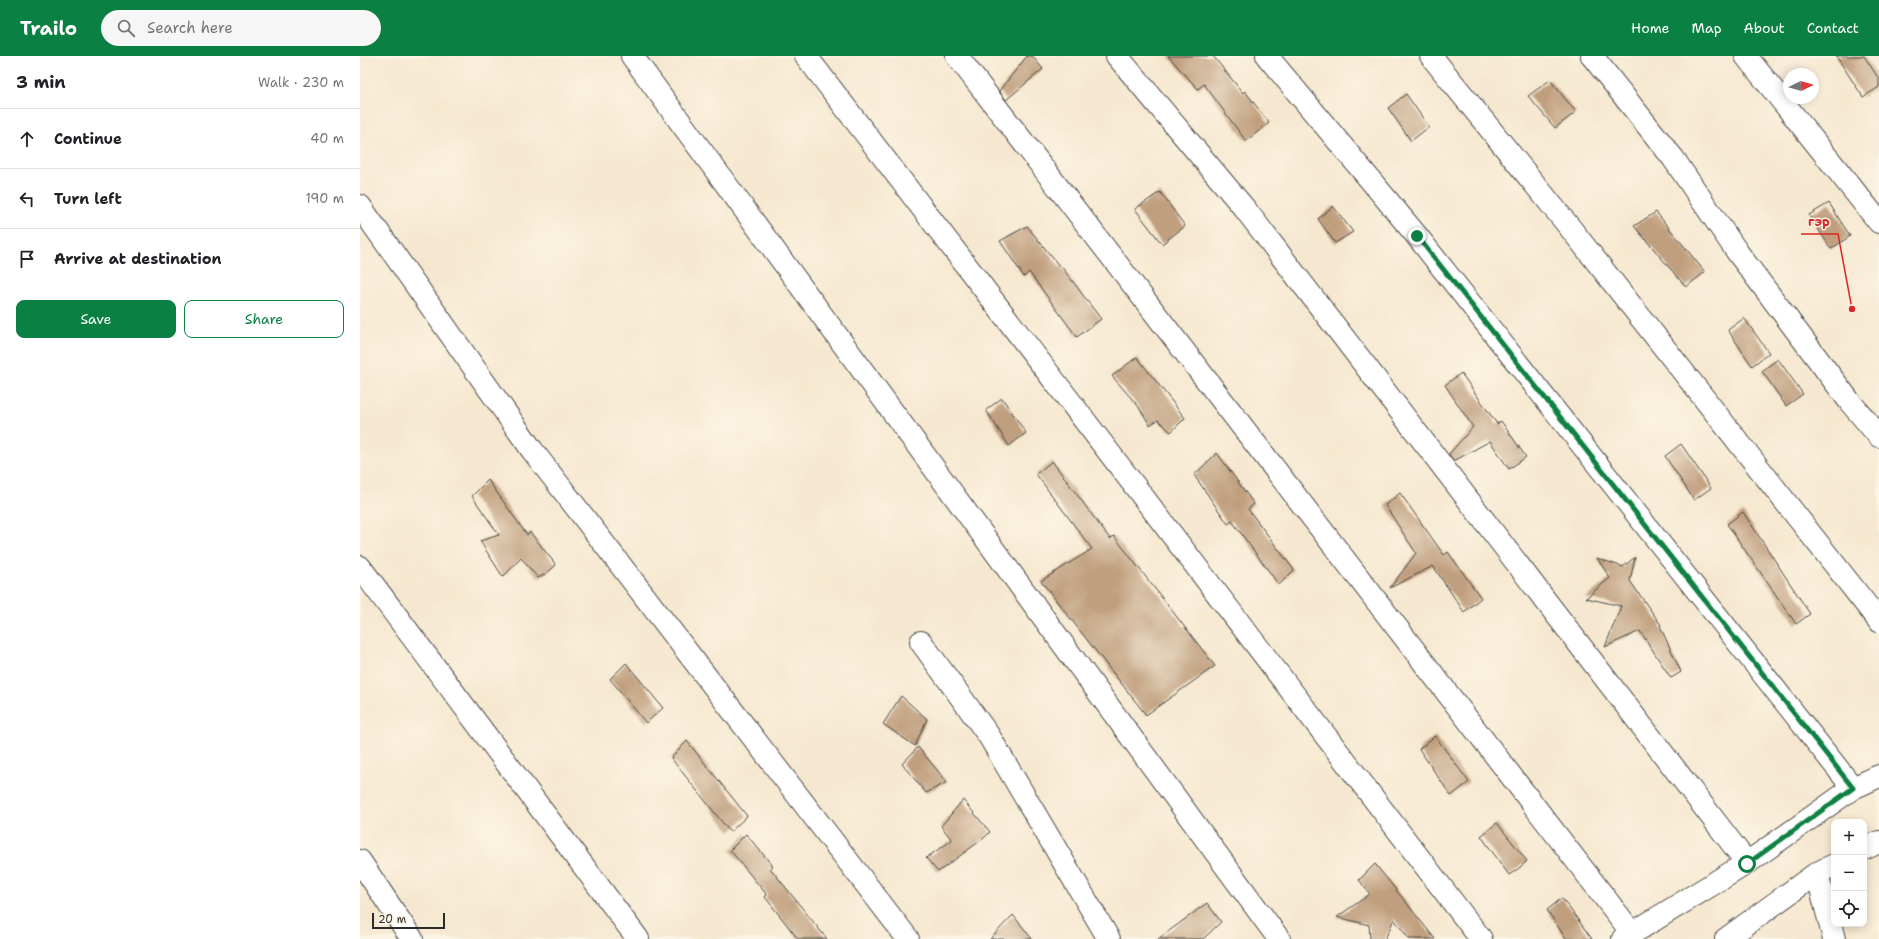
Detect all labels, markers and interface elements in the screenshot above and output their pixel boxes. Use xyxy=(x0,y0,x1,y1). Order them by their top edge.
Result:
search box xyxy=(101,10,381,46)
text: Trailo xyxy=(20,16,77,41)
icon: search xyxy=(115,17,137,39)
text: Search here xyxy=(147,18,233,38)
text: Home xyxy=(1631,19,1670,37)
text: Map xyxy=(1692,19,1722,37)
text: About xyxy=(1744,19,1785,37)
text: Contact xyxy=(1807,19,1859,37)
north arrow xyxy=(1783,68,1819,104)
text: 3 min xyxy=(16,71,66,93)
text: Walk · 230 m xyxy=(258,74,344,91)
icon: ahead xyxy=(16,128,38,150)
text: Continue xyxy=(54,129,122,149)
text: 40 m xyxy=(310,130,344,147)
icon: left xyxy=(16,188,38,210)
text: Turn left xyxy=(54,189,122,209)
text: 190 m xyxy=(305,190,344,207)
callout: гэр xyxy=(1801,209,1838,234)
text: гэр xyxy=(1808,213,1830,230)
route end xyxy=(1408,227,1426,245)
icon: arrive xyxy=(16,248,38,270)
text: Arrive at destination xyxy=(54,249,222,269)
button: Save xyxy=(16,300,176,338)
button: Share xyxy=(184,300,344,338)
map controls xyxy=(1831,819,1867,927)
button: + xyxy=(1831,819,1867,855)
route start xyxy=(1738,855,1756,873)
button: − xyxy=(1831,855,1867,891)
button: locate xyxy=(1831,891,1867,927)
scale bar xyxy=(372,911,445,930)
text: 20 m xyxy=(378,912,406,927)

